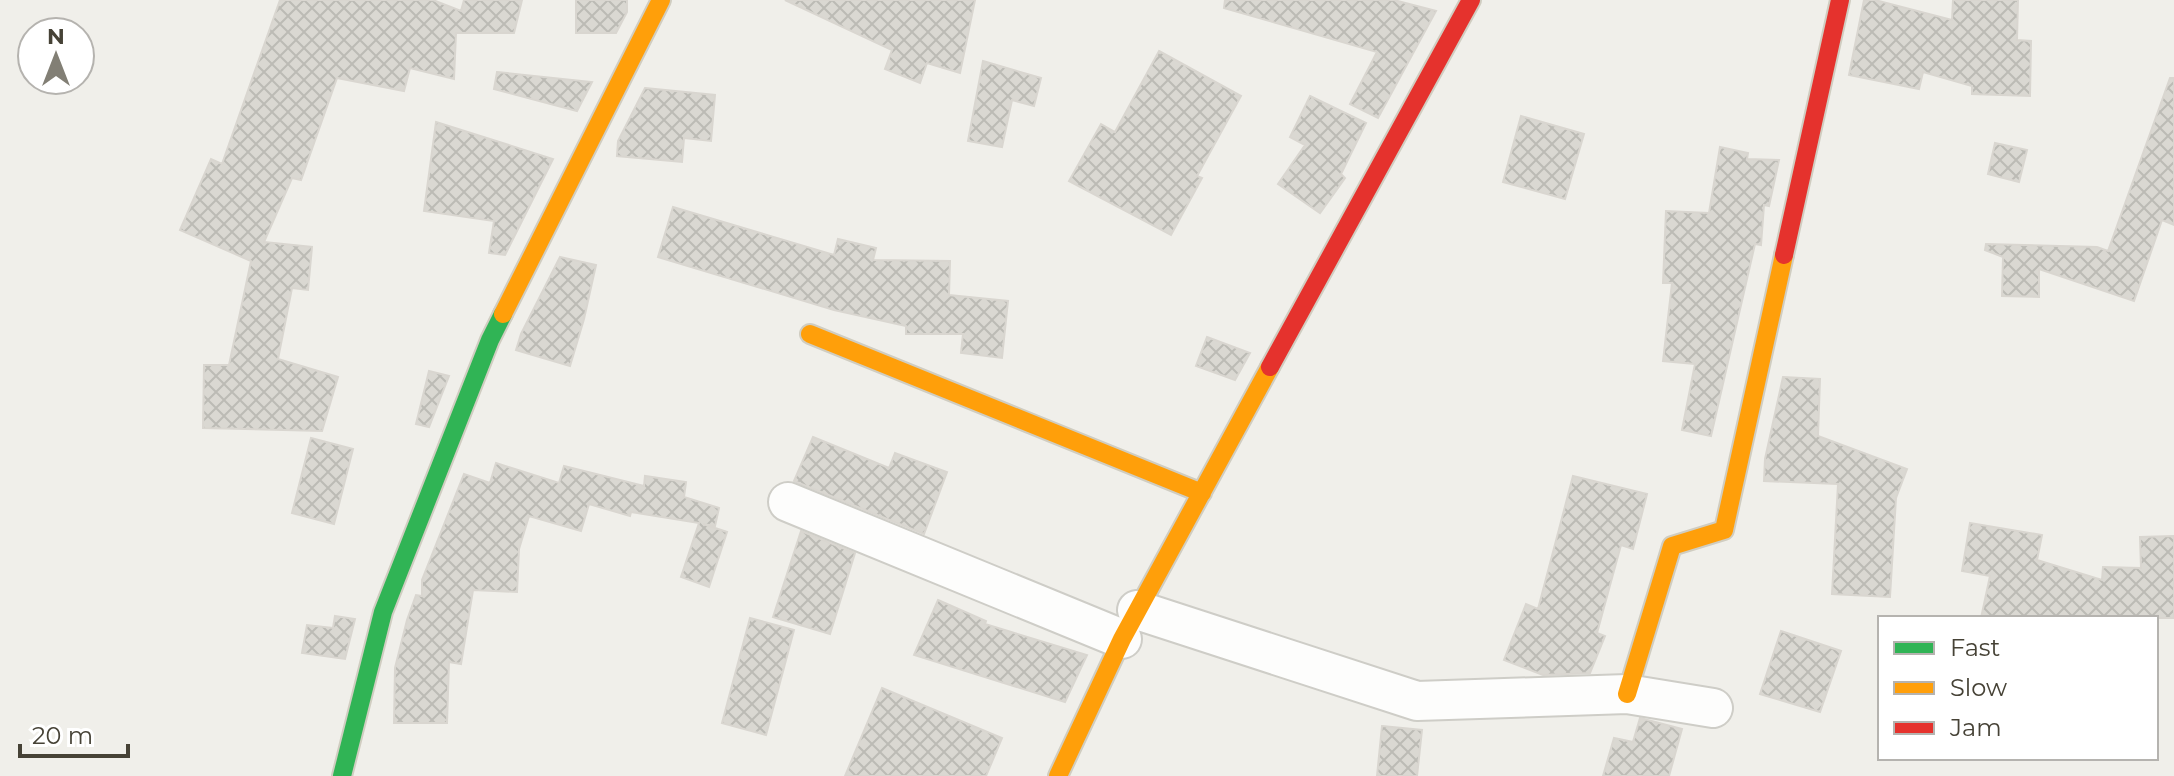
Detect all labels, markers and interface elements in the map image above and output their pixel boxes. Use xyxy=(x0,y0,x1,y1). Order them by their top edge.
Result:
north arrow xyxy=(16,16,96,96)
text: N xyxy=(47,23,65,50)
legend xyxy=(1878,616,2158,760)
text: Fast xyxy=(1950,633,2001,662)
text: Slow xyxy=(1950,673,2007,702)
scale bar xyxy=(20,708,128,758)
text: Jam xyxy=(1949,713,2002,742)
text: 20 m xyxy=(32,721,93,750)

